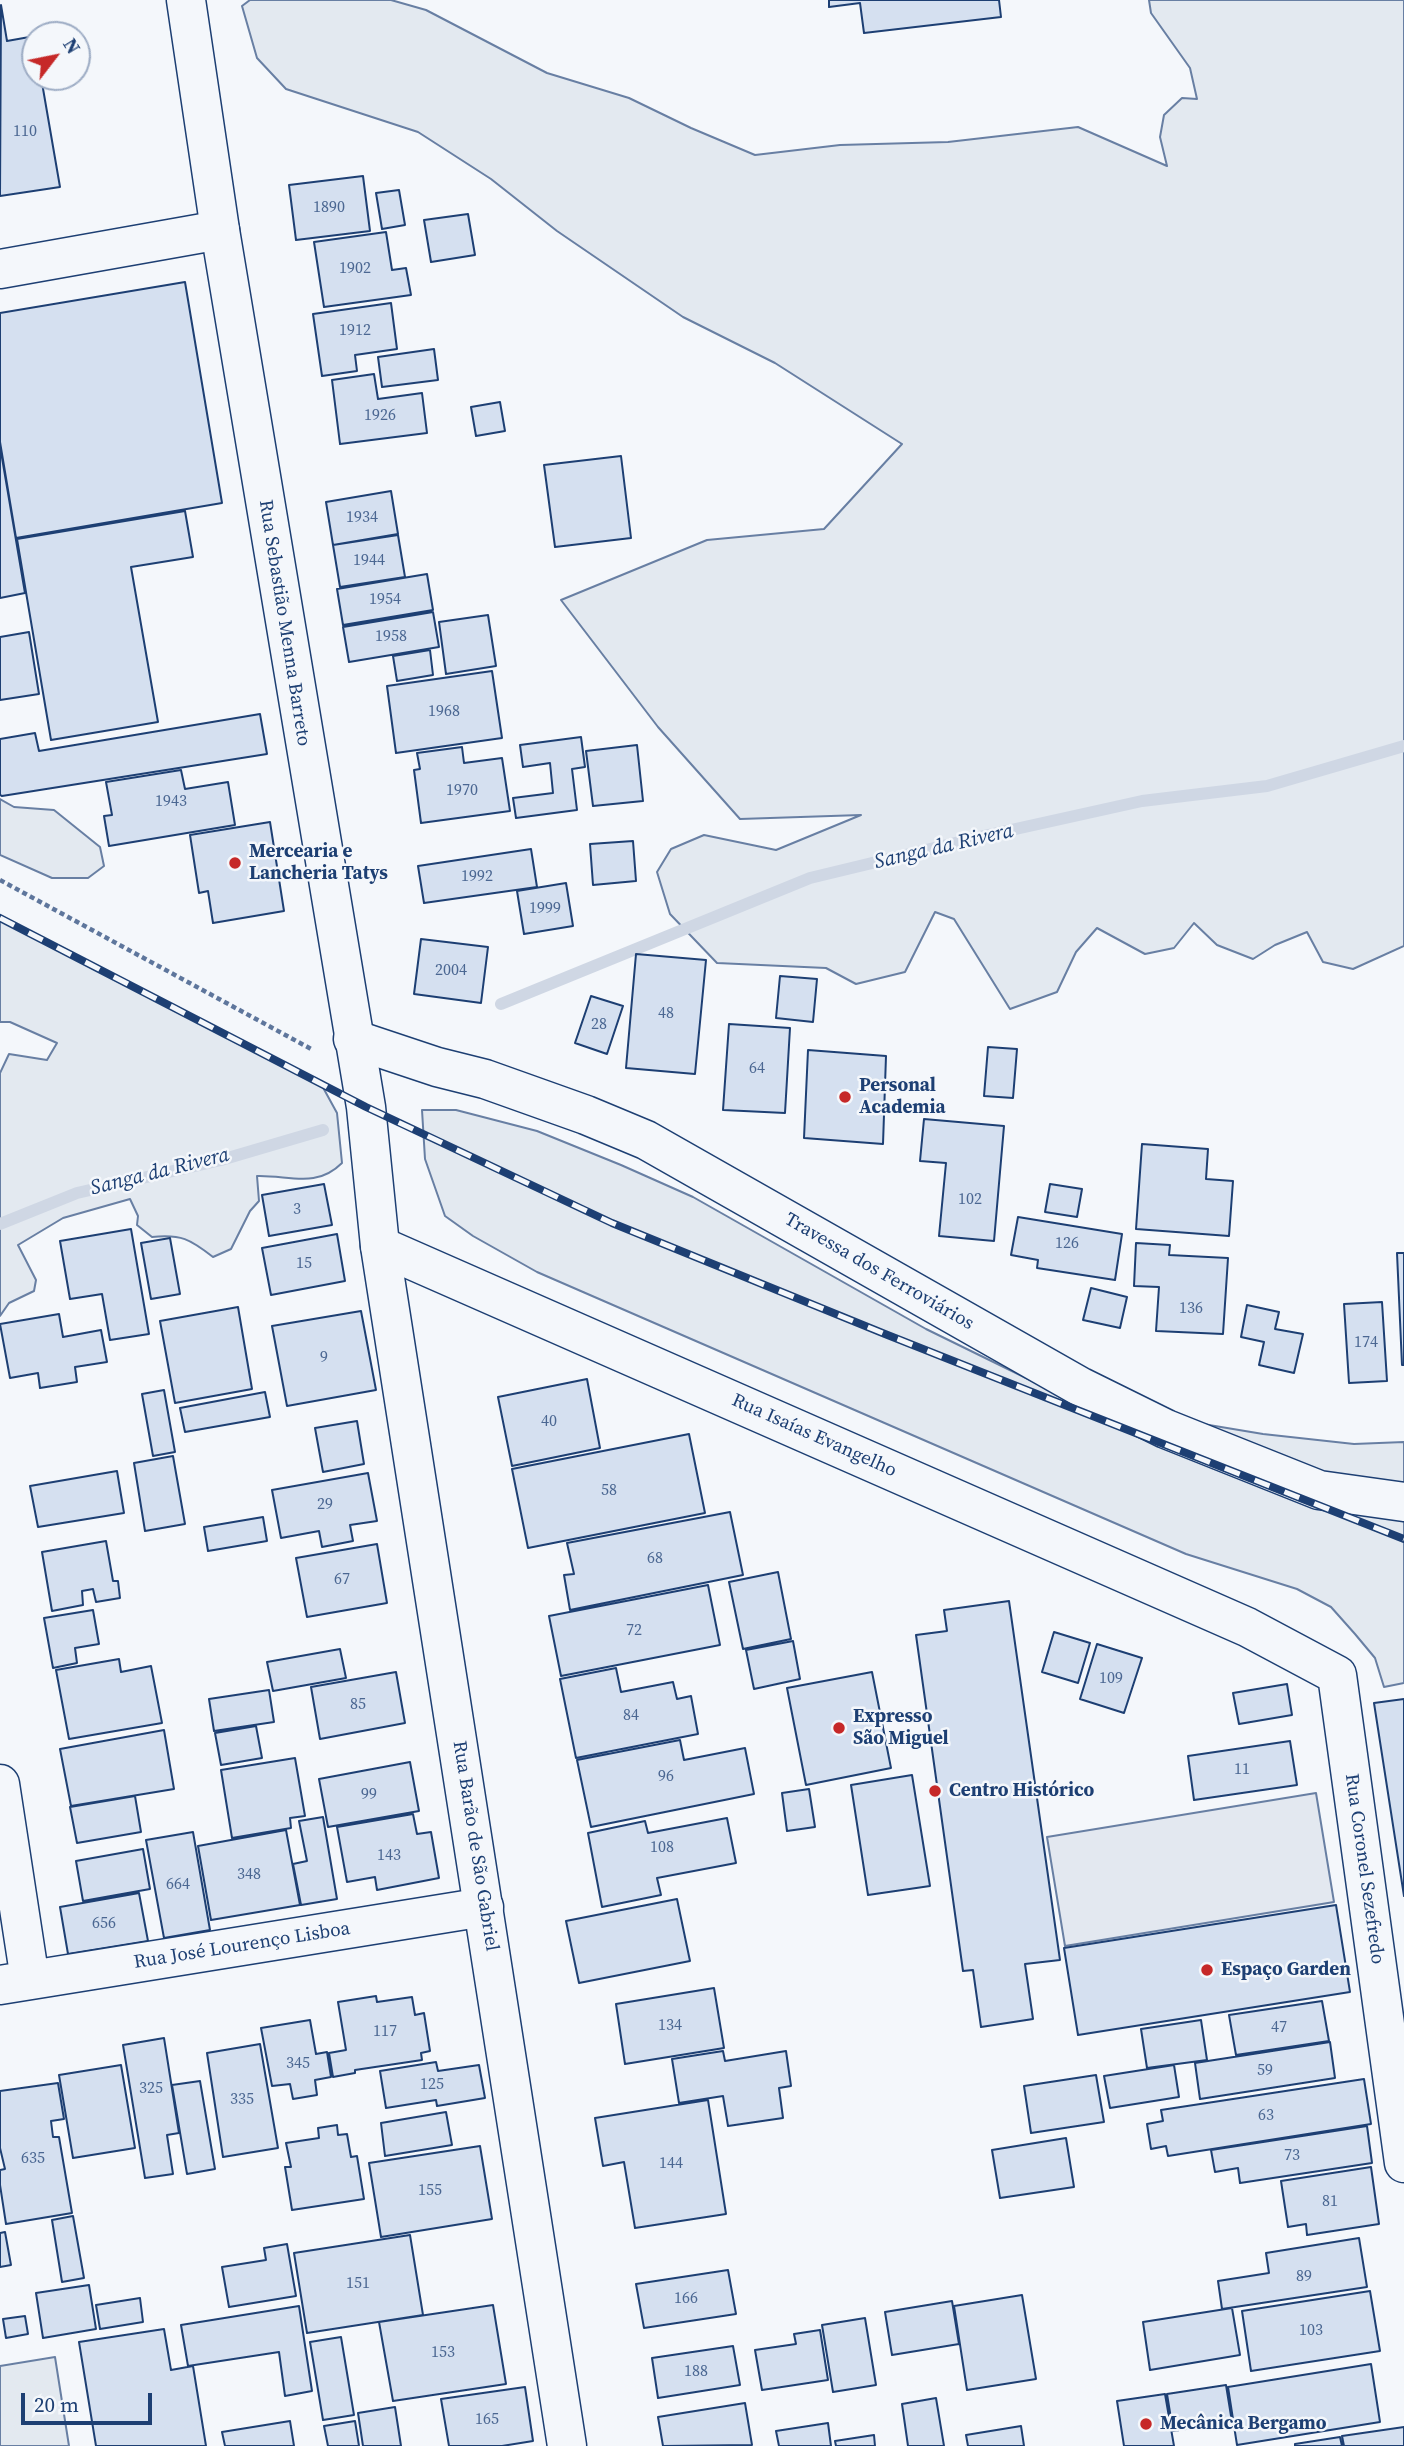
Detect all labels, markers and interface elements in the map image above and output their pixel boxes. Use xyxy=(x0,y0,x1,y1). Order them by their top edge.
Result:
north arrow xyxy=(21,21,91,91)
text: N xyxy=(57,33,87,59)
house number: 110 xyxy=(13,122,37,142)
house number: 1890 xyxy=(313,198,345,218)
house number: 1902 xyxy=(339,259,371,279)
house number: 1912 xyxy=(339,321,371,341)
house number: 1926 xyxy=(364,406,396,426)
street label: Rua Sebastião Menna Barreto xyxy=(253,498,315,748)
house number: 1934 xyxy=(346,508,378,528)
house number: 1944 xyxy=(353,551,385,571)
house number: 1954 xyxy=(369,590,401,610)
house number: 1958 xyxy=(375,627,407,647)
house number: 1968 xyxy=(428,702,460,722)
house number: 1970 xyxy=(446,781,478,801)
house number: 1943 xyxy=(155,792,187,812)
water label: Sanga da Rivera xyxy=(872,819,1016,875)
place label: Mercearia e Lancheria Tatys xyxy=(249,841,388,885)
marker: Mercearia e Lancheria Tatys xyxy=(227,855,243,871)
house number: 1992 xyxy=(461,867,493,887)
house number: 1999 xyxy=(529,899,561,919)
house number: 2004 xyxy=(435,961,467,981)
house number: 48 xyxy=(658,1004,674,1024)
house number: 28 xyxy=(591,1015,607,1035)
house number: 64 xyxy=(749,1059,765,1079)
place label: Personal Academia xyxy=(859,1075,946,1119)
marker: Personal Academia xyxy=(837,1089,853,1105)
water label: Sanga da Rivera xyxy=(88,1143,232,1201)
house number: 102 xyxy=(958,1190,982,1210)
house number: 3 xyxy=(293,1200,301,1220)
street label: Travessa dos Ferroviários xyxy=(780,1208,978,1336)
house number: 126 xyxy=(1055,1234,1079,1254)
house number: 15 xyxy=(296,1254,312,1274)
house number: 136 xyxy=(1179,1299,1203,1319)
house number: 174 xyxy=(1354,1333,1378,1353)
house number: 9 xyxy=(320,1348,328,1368)
street label: Rua Isaías Evangelho xyxy=(728,1389,900,1483)
house number: 40 xyxy=(541,1412,557,1432)
house number: 58 xyxy=(601,1481,617,1501)
house number: 29 xyxy=(317,1495,333,1515)
house number: 68 xyxy=(647,1549,663,1569)
house number: 67 xyxy=(334,1570,350,1590)
house number: 72 xyxy=(626,1621,642,1641)
house number: 109 xyxy=(1099,1669,1123,1689)
house number: 85 xyxy=(350,1695,366,1715)
house number: 84 xyxy=(623,1706,639,1726)
place label: Expresso São Miguel xyxy=(853,1706,949,1750)
marker: Expresso São Miguel xyxy=(831,1720,847,1736)
street label: Rua Barão de São Gabriel xyxy=(447,1739,503,1953)
house number: 11 xyxy=(1234,1760,1250,1780)
house number: 96 xyxy=(658,1767,674,1787)
street label: Rua Coronel Sezefredo xyxy=(1339,1772,1389,1966)
place label: Centro Histórico xyxy=(949,1780,1094,1802)
marker: Centro Histórico xyxy=(927,1783,943,1799)
house number: 99 xyxy=(361,1785,377,1805)
house number: 108 xyxy=(650,1838,674,1858)
house number: 143 xyxy=(377,1846,401,1866)
house number: 348 xyxy=(237,1865,261,1885)
house number: 664 xyxy=(166,1875,190,1895)
house number: 656 xyxy=(92,1914,116,1934)
street label: Rua José Lourenço Lisboa xyxy=(132,1918,352,1974)
place label: Espaço Garden xyxy=(1221,1959,1351,1981)
marker: Espaço Garden xyxy=(1199,1962,1215,1978)
house number: 134 xyxy=(658,2016,682,2036)
house number: 47 xyxy=(1271,2018,1287,2038)
house number: 117 xyxy=(373,2022,397,2042)
house number: 345 xyxy=(286,2054,310,2074)
house number: 59 xyxy=(1257,2061,1273,2081)
house number: 125 xyxy=(420,2075,444,2095)
house number: 325 xyxy=(139,2079,163,2099)
house number: 335 xyxy=(230,2090,254,2110)
house number: 63 xyxy=(1258,2106,1274,2126)
house number: 73 xyxy=(1284,2146,1300,2166)
house number: 635 xyxy=(21,2149,45,2169)
house number: 144 xyxy=(659,2154,683,2174)
house number: 155 xyxy=(418,2181,442,2201)
house number: 81 xyxy=(1322,2192,1338,2212)
house number: 89 xyxy=(1296,2267,1312,2287)
house number: 151 xyxy=(346,2274,370,2294)
house number: 166 xyxy=(674,2289,698,2309)
house number: 103 xyxy=(1299,2321,1323,2341)
house number: 153 xyxy=(431,2343,455,2363)
house number: 188 xyxy=(684,2362,708,2382)
scale bar xyxy=(24,2380,156,2424)
text: 20 m xyxy=(34,2390,79,2419)
house number: 165 xyxy=(475,2410,499,2430)
place label: Mecânica Bergamo xyxy=(1160,2413,1327,2435)
marker: Mecânica Bergamo xyxy=(1138,2416,1154,2432)

